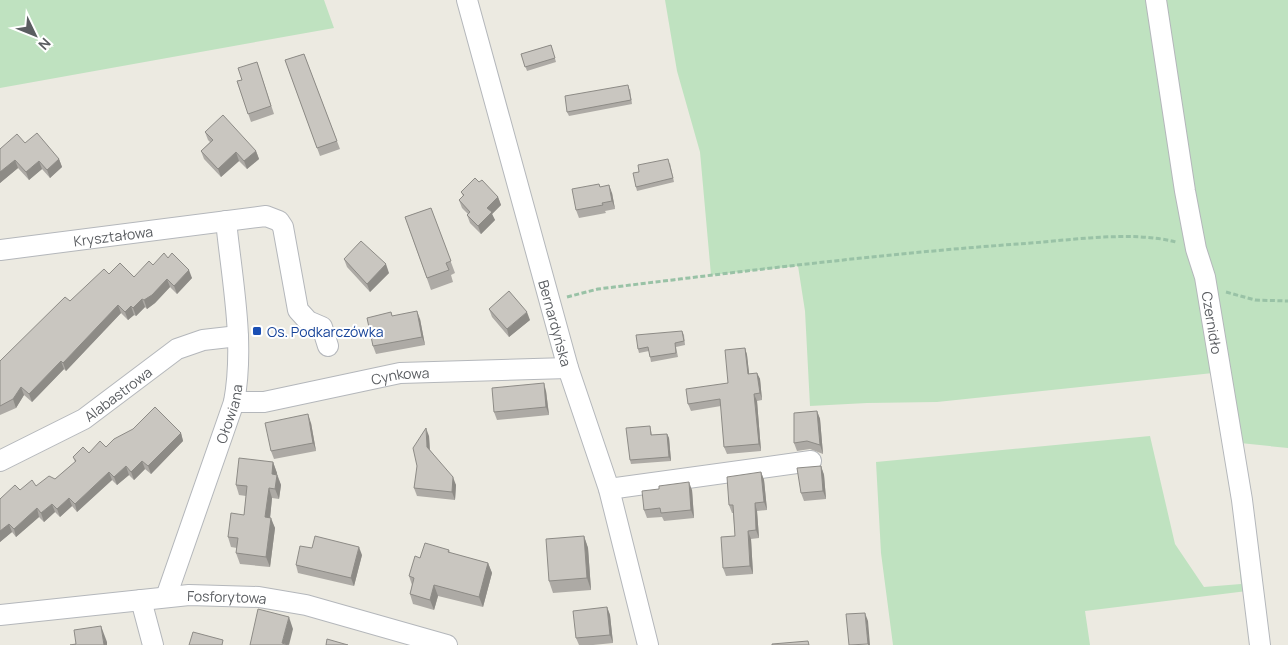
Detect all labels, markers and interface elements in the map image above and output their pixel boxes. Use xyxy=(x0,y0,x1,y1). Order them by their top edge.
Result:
north arrow xyxy=(10,10,60,60)
text: N xyxy=(34,34,55,54)
street label: Kryształowa xyxy=(72,221,154,250)
street label: Bernardyńska xyxy=(535,278,577,368)
street label: Czernidło xyxy=(1198,290,1227,356)
place label: Os. Podkarczówka xyxy=(267,322,384,341)
marker: Os. Podkarczówka xyxy=(251,325,263,337)
street label: Alabastrowa xyxy=(80,362,155,425)
street label: Cynkowa xyxy=(369,363,430,388)
street label: Ołowiana xyxy=(211,383,246,446)
street label: Fosforytowa xyxy=(187,585,268,608)

